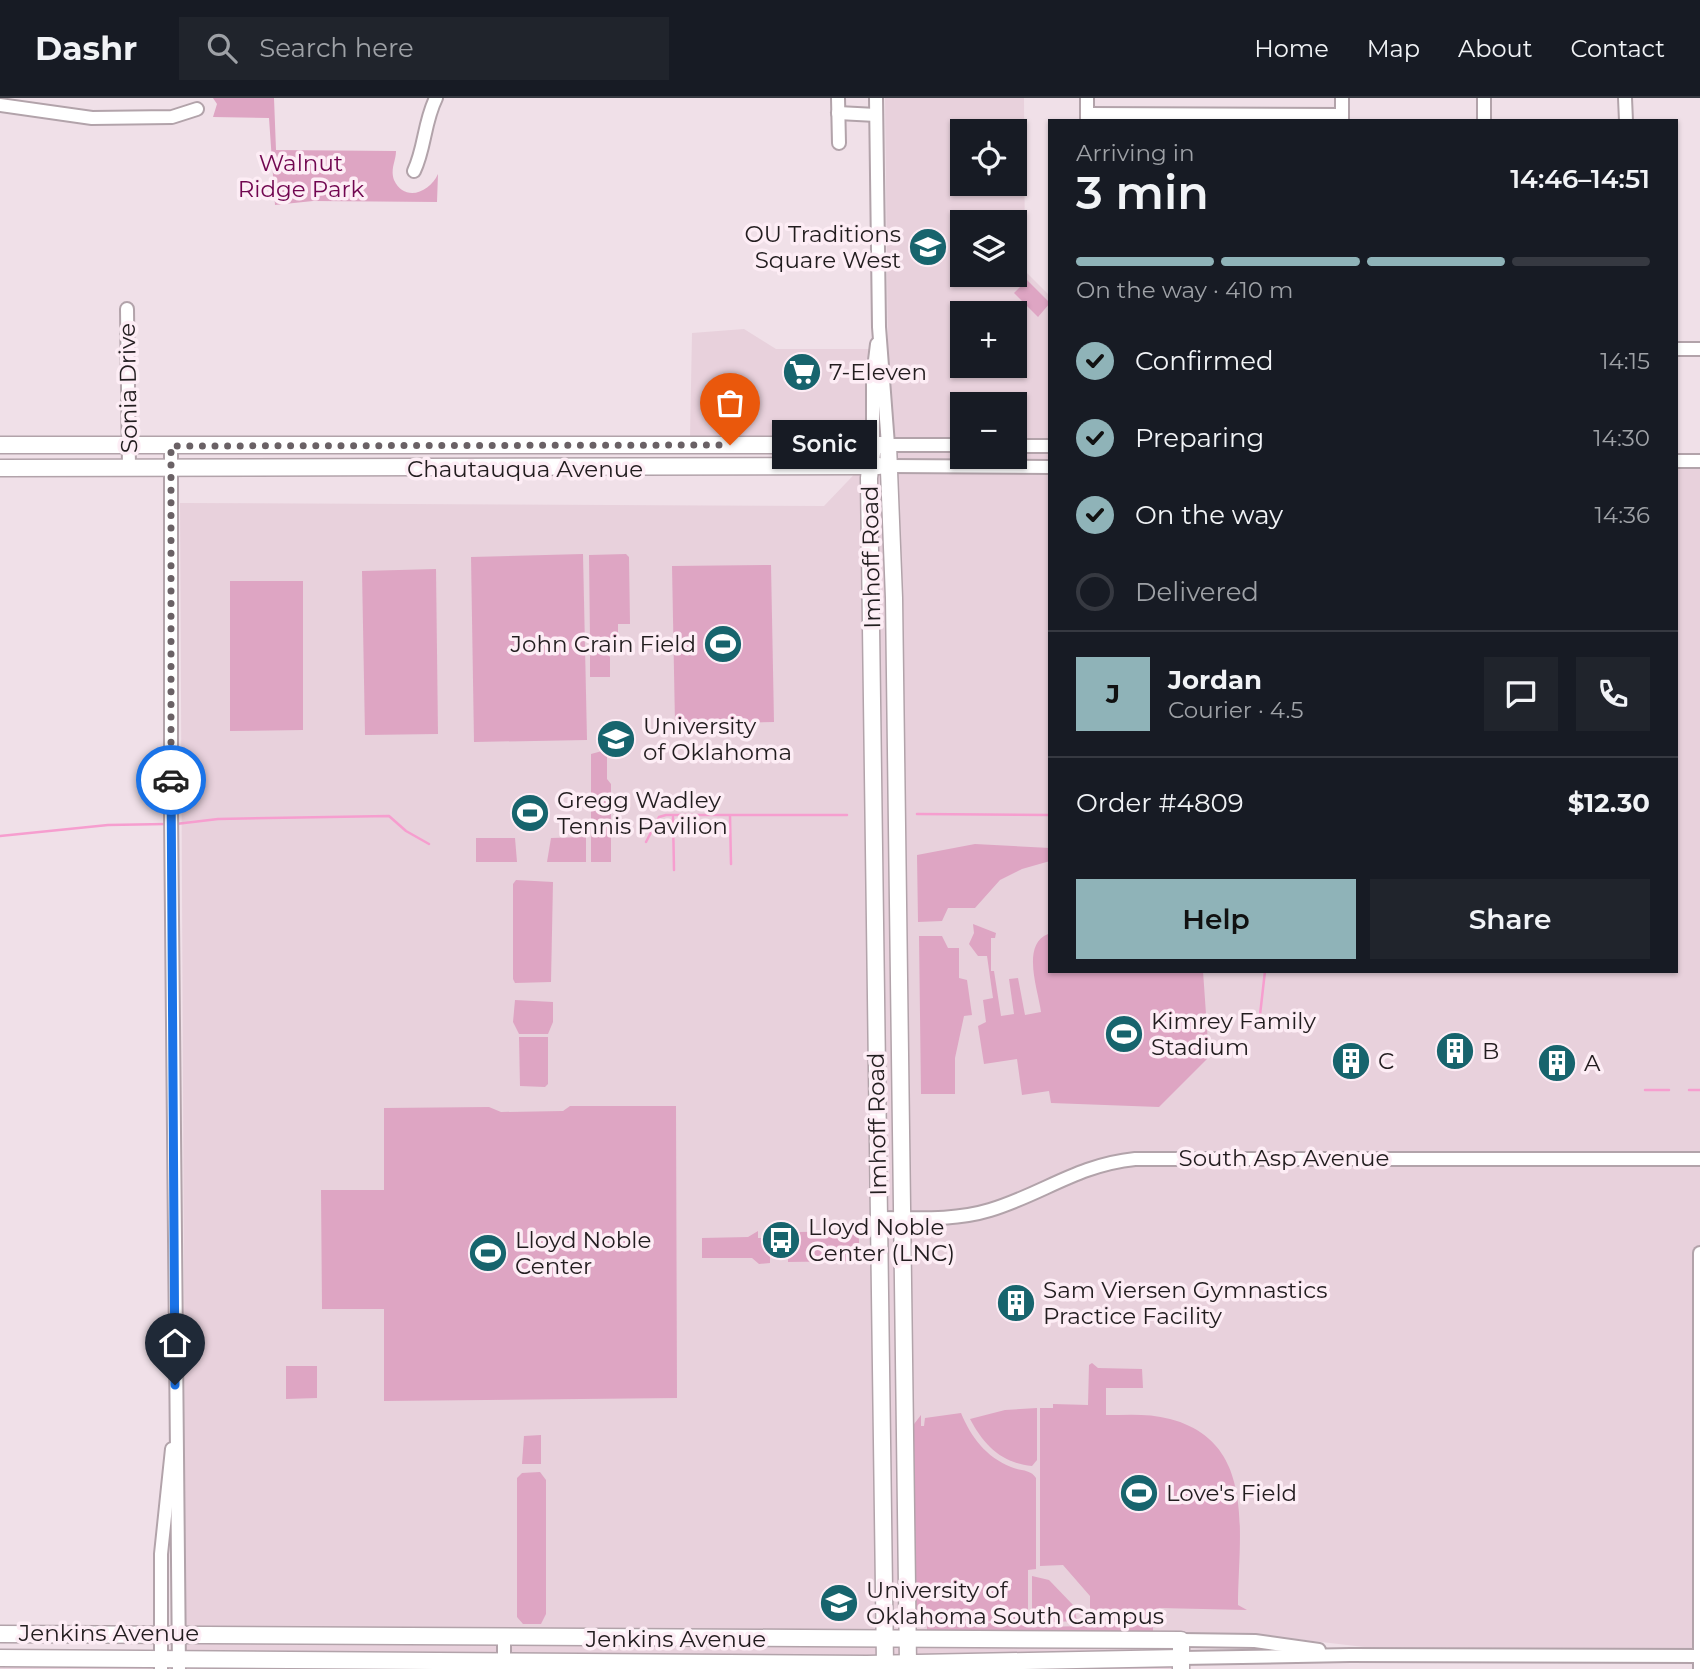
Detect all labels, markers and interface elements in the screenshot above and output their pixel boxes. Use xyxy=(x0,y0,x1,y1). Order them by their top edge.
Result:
search box xyxy=(179,17,669,80)
text: Dashr xyxy=(35,28,137,68)
icon: search xyxy=(203,29,241,67)
text: Search here xyxy=(259,32,414,64)
text: Home xyxy=(1254,34,1329,63)
text: Map xyxy=(1367,34,1420,63)
text: About xyxy=(1458,34,1532,63)
text: Contact xyxy=(1570,34,1665,63)
map controls xyxy=(950,119,1027,469)
button: locate xyxy=(950,119,1027,196)
text: Arriving in xyxy=(1076,139,1195,167)
park label: Walnut Ridge Park xyxy=(238,149,365,203)
text: 14:46–14:51 xyxy=(1510,163,1650,195)
text: 3 min xyxy=(1076,164,1209,221)
button: layers xyxy=(950,210,1027,287)
place label: OU Traditions Square West xyxy=(744,220,901,274)
school or university icon: OU Traditions Square West xyxy=(907,226,949,268)
text: On the way · 410 m xyxy=(1076,276,1293,304)
button: + xyxy=(950,301,1027,378)
street label: Sonia Drive xyxy=(113,323,143,453)
icon: check xyxy=(1076,342,1114,380)
text: Confirmed xyxy=(1135,345,1274,377)
text: 14:15 xyxy=(1600,347,1650,375)
supermarket icon: 7-Eleven xyxy=(781,351,823,393)
place label: 7-Eleven xyxy=(829,358,927,386)
pin xyxy=(700,373,760,445)
icon: bag xyxy=(711,384,749,422)
button: − xyxy=(950,392,1027,469)
icon: check xyxy=(1076,419,1114,457)
callout: Sonic xyxy=(772,420,877,470)
text: Preparing xyxy=(1135,422,1264,454)
text: 14:30 xyxy=(1593,424,1650,452)
text: Sonic xyxy=(792,430,857,458)
street label: Chautauqua Avenue xyxy=(407,455,643,483)
street label: Imhoff Road xyxy=(856,485,886,629)
icon: check xyxy=(1076,496,1114,534)
text: On the way xyxy=(1135,499,1283,531)
text: 14:36 xyxy=(1594,501,1650,529)
text: Delivered xyxy=(1135,576,1259,608)
sports icon: John Crain Field xyxy=(702,623,744,665)
place label: John Crain Field xyxy=(510,630,696,658)
button: chat xyxy=(1484,657,1558,731)
button: phone xyxy=(1576,657,1650,731)
text: Jordan xyxy=(1168,664,1262,696)
text: J xyxy=(1106,678,1120,710)
text: Courier · 4.5 xyxy=(1168,696,1303,724)
place label: University of Oklahoma xyxy=(643,712,792,766)
school or university icon: University of Oklahoma xyxy=(595,718,637,760)
courier xyxy=(136,745,206,815)
icon: car xyxy=(152,761,190,799)
place label: Gregg Wadley Tennis Pavilion xyxy=(557,786,728,840)
text: Order #4809 xyxy=(1076,787,1244,819)
text: $12.30 xyxy=(1568,787,1650,819)
sports icon: Gregg Wadley Tennis Pavilion xyxy=(509,792,551,834)
button: Help xyxy=(1076,879,1356,959)
button: Share xyxy=(1370,879,1650,959)
place label: Kimrey Family Stadium xyxy=(1151,1007,1316,1061)
sports icon: Kimrey Family Stadium xyxy=(1103,1013,1145,1055)
building icon: B xyxy=(1434,1030,1476,1072)
place label: B xyxy=(1482,1037,1499,1065)
building icon: C xyxy=(1330,1040,1372,1082)
building icon: A xyxy=(1536,1042,1578,1084)
place label: C xyxy=(1378,1047,1394,1075)
place label: A xyxy=(1584,1049,1601,1077)
street label: Imhoff Road xyxy=(862,1052,892,1196)
street label: South Asp Avenue xyxy=(1179,1144,1389,1172)
place label: Lloyd Noble Center (LNC) xyxy=(808,1213,955,1267)
bus stop icon: Lloyd Noble Center (LNC) xyxy=(760,1219,802,1261)
place label: Lloyd Noble Center xyxy=(515,1226,651,1280)
sports icon: Lloyd Noble Center xyxy=(467,1232,509,1274)
place label: Sam Viersen Gymnastics Practice Facility xyxy=(1043,1276,1327,1330)
building icon: Sam Viersen Gymnastics Practice Facility xyxy=(995,1282,1037,1324)
pin xyxy=(145,1313,205,1385)
icon: home xyxy=(156,1324,194,1362)
sports icon: Love's Field xyxy=(1118,1472,1160,1514)
place label: Love's Field xyxy=(1166,1479,1297,1507)
place label: University of Oklahoma South Campus xyxy=(866,1576,1164,1630)
school or university icon: University of Oklahoma South Campus xyxy=(818,1582,860,1624)
street label: Jenkins Avenue xyxy=(18,1619,199,1647)
street label: Jenkins Avenue xyxy=(585,1625,766,1653)

